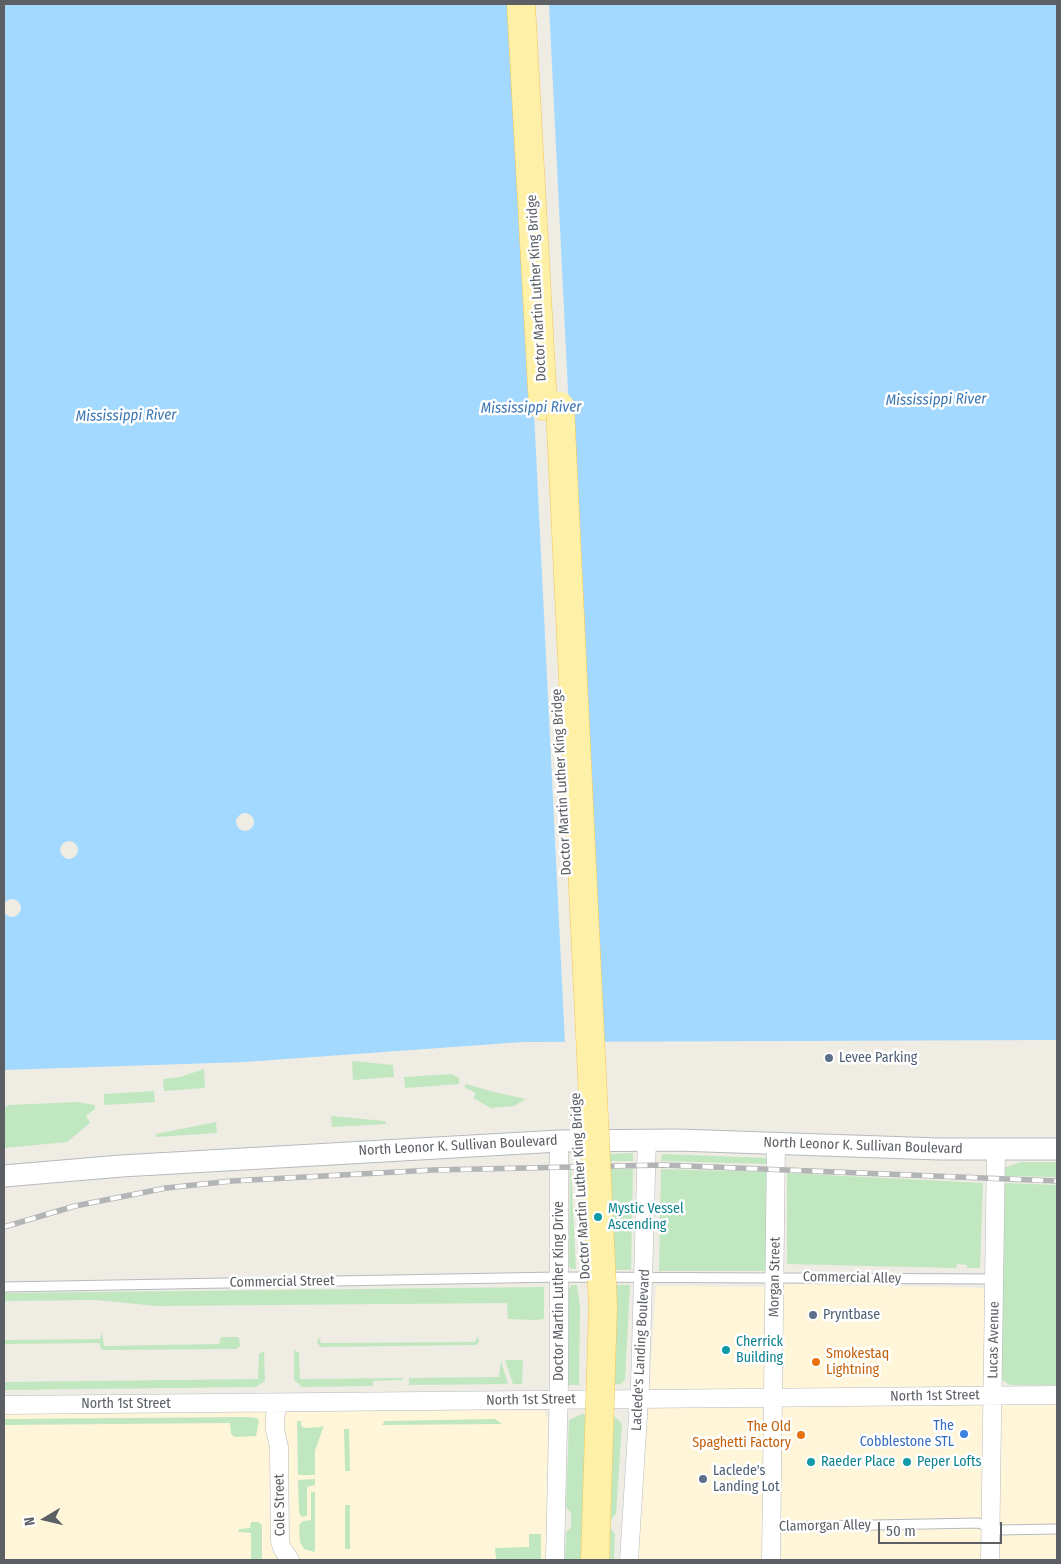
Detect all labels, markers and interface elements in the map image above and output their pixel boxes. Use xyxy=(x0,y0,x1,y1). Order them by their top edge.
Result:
street label: Doctor Martin Luther King Bridge xyxy=(524,194,550,382)
water label: Mississippi River xyxy=(885,390,987,410)
water label: Mississippi River xyxy=(480,398,582,418)
water label: Mississippi River xyxy=(75,406,177,426)
street label: Doctor Martin Luther King Bridge xyxy=(549,688,575,876)
place label: Levee Parking xyxy=(839,1050,917,1066)
marker: Levee Parking xyxy=(823,1052,835,1064)
street label: Doctor Martin Luther King Bridge xyxy=(568,1092,594,1280)
street label: North Leonor K. Sullivan Boulevard xyxy=(358,1132,558,1160)
street label: North Leonor K. Sullivan Boulevard xyxy=(763,1134,963,1158)
street label: Doctor Martin Luther King Drive xyxy=(551,1201,567,1381)
place label: Mystic Vessel Ascending xyxy=(608,1201,684,1234)
marker: Mystic Vessel Ascending xyxy=(592,1211,604,1223)
street label: Morgan Street xyxy=(766,1237,784,1317)
street label: Laclede's Landing Boulevard xyxy=(628,1269,654,1431)
street label: Commercial Alley xyxy=(803,1269,901,1287)
street label: Commercial Street xyxy=(229,1273,335,1291)
street label: Lucas Avenue xyxy=(985,1301,1003,1379)
place label: Pryntbase xyxy=(823,1307,880,1323)
marker: Pryntbase xyxy=(807,1309,819,1321)
place label: Cherrick Building xyxy=(736,1334,783,1366)
marker: Cherrick Building xyxy=(720,1344,732,1356)
place label: Smokestaq Lightning xyxy=(826,1346,889,1378)
marker: Smokestaq Lightning xyxy=(810,1356,822,1368)
street label: North 1st Street xyxy=(890,1387,980,1405)
street label: North 1st Street xyxy=(486,1391,576,1409)
street label: North 1st Street xyxy=(81,1396,171,1412)
place label: The Cobblestone STL xyxy=(860,1418,954,1450)
place label: The Old Spaghetti Factory xyxy=(692,1419,791,1451)
marker: The Cobblestone STL xyxy=(958,1428,970,1440)
marker: The Old Spaghetti Factory xyxy=(795,1429,807,1441)
place label: Raeder Place xyxy=(821,1454,895,1470)
place label: Peper Lofts xyxy=(917,1454,981,1470)
marker: Raeder Place xyxy=(805,1456,817,1468)
marker: Peper Lofts xyxy=(901,1456,913,1468)
place label: Laclede's Landing Lot xyxy=(713,1463,779,1495)
marker: Laclede's Landing Lot xyxy=(697,1473,709,1485)
street label: Cole Street xyxy=(271,1474,289,1536)
north arrow xyxy=(20,1494,70,1544)
scale bar xyxy=(881,1512,1005,1544)
text: N xyxy=(21,1516,39,1527)
street label: Clamorgan Alley xyxy=(779,1517,871,1535)
text: 50 m xyxy=(886,1522,916,1540)

